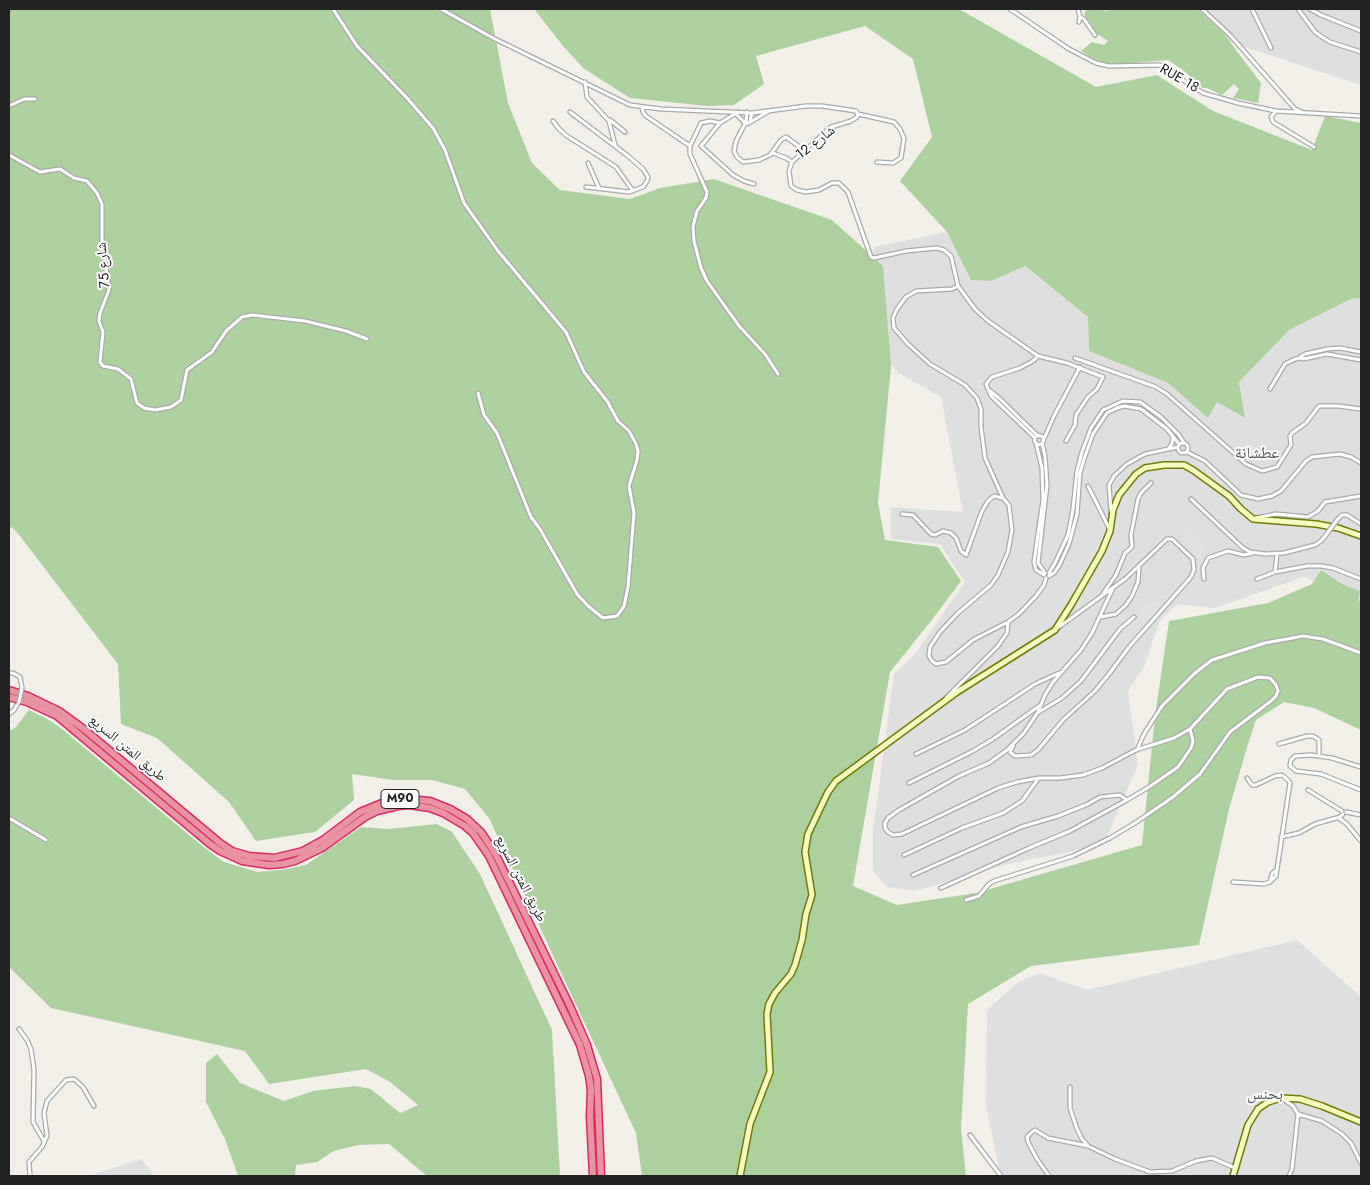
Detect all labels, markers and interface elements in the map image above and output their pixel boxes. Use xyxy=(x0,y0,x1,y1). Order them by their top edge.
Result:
street label: RUE 18 xyxy=(1156,61,1202,97)
street label: شارع 12 xyxy=(793,123,839,163)
street label: شارع 75 xyxy=(94,241,114,289)
district label: عطشانة xyxy=(1235,444,1279,464)
street label: طريق المتن السريع xyxy=(85,712,169,786)
road number: M90 xyxy=(381,790,419,809)
street label: طريق المتن السريع xyxy=(491,833,549,925)
district label: بحنس xyxy=(1247,1085,1283,1105)

